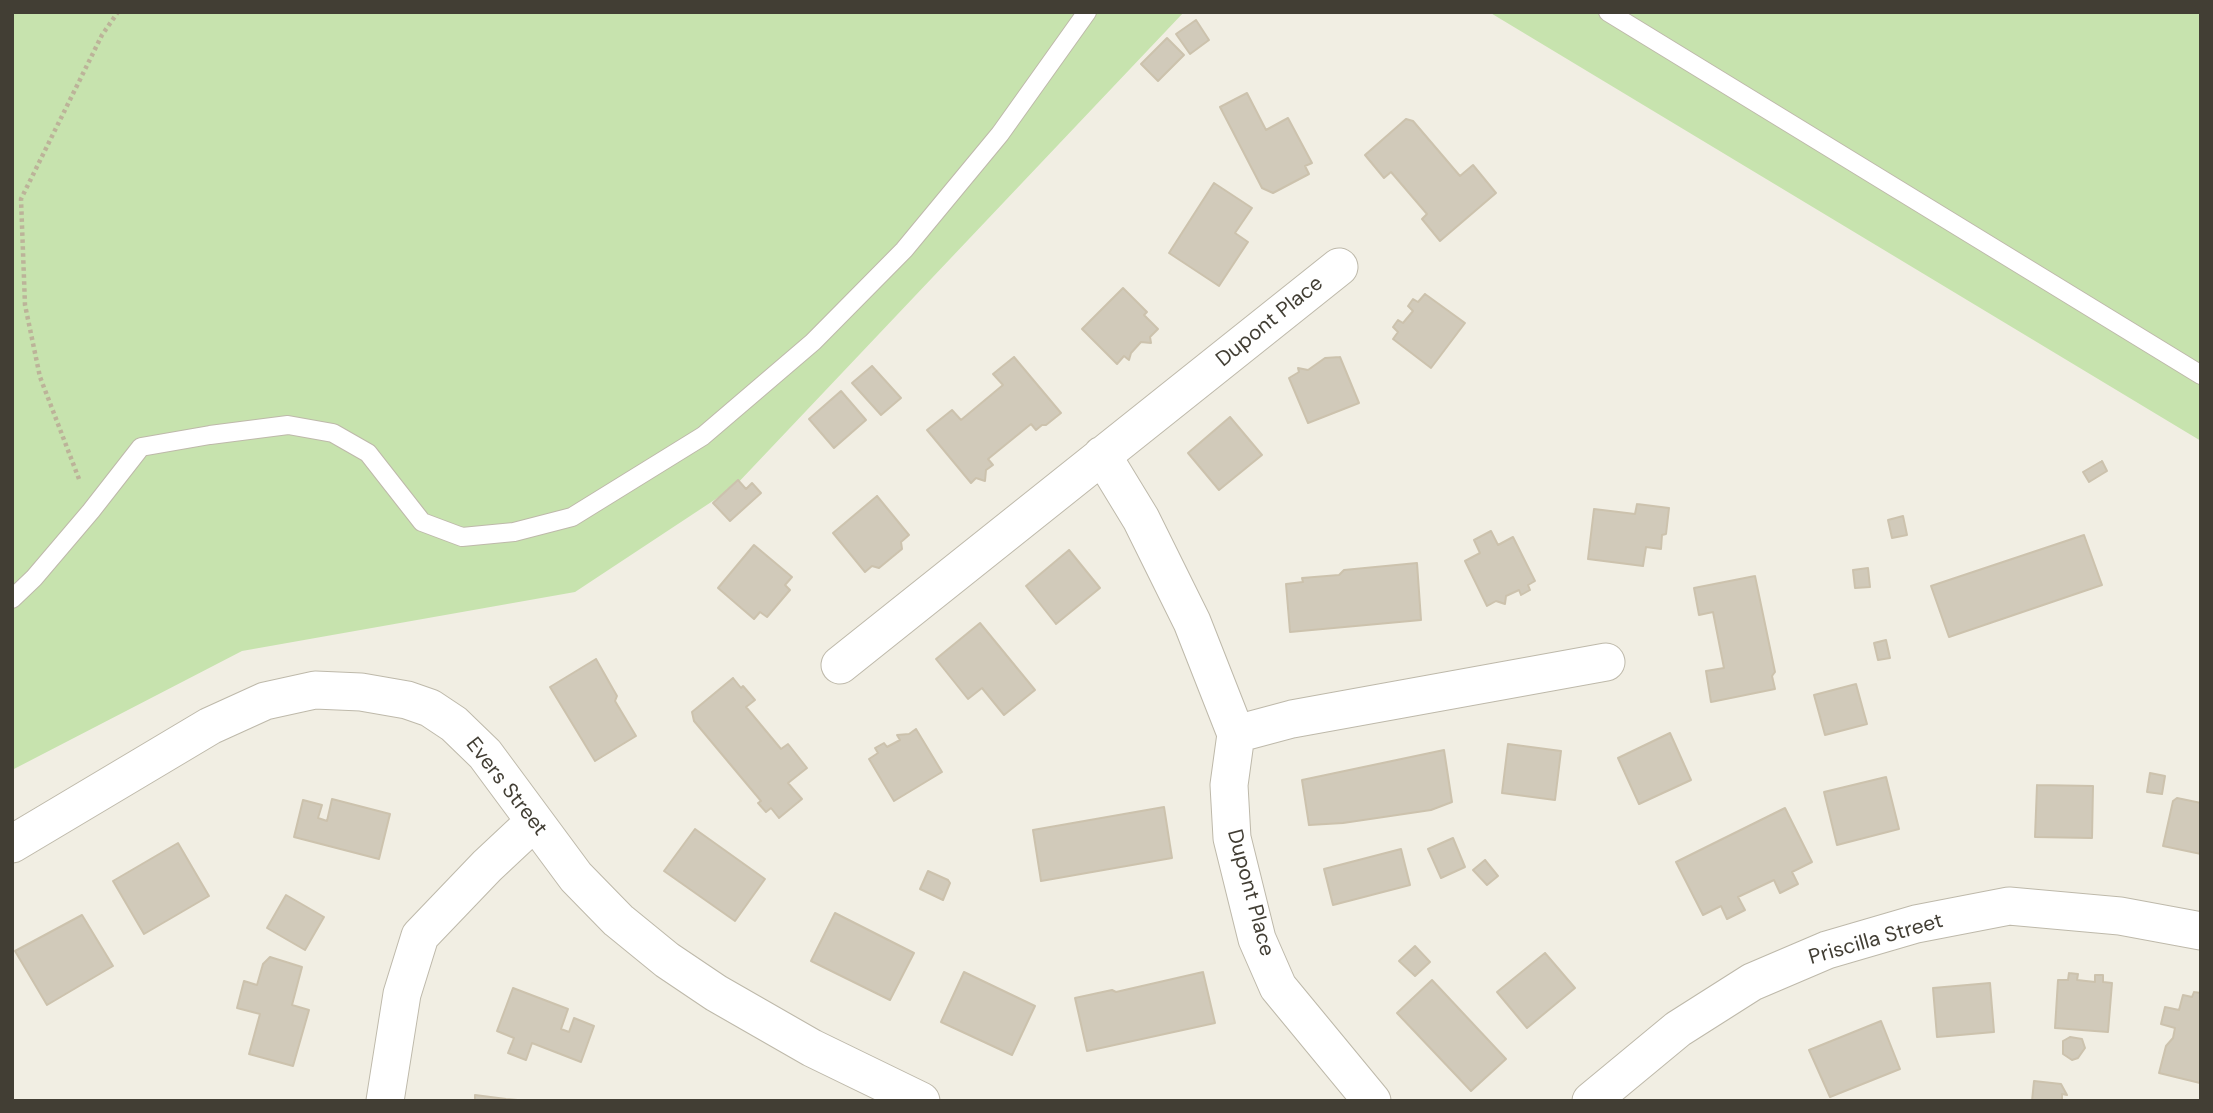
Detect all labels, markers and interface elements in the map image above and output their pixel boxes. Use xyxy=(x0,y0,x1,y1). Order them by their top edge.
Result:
street label: Dupont Place xyxy=(1211,271,1329,373)
street label: Evers Street xyxy=(460,733,552,841)
street label: Dupont Place xyxy=(1221,827,1279,959)
street label: Priscilla Street xyxy=(1806,909,1946,971)

